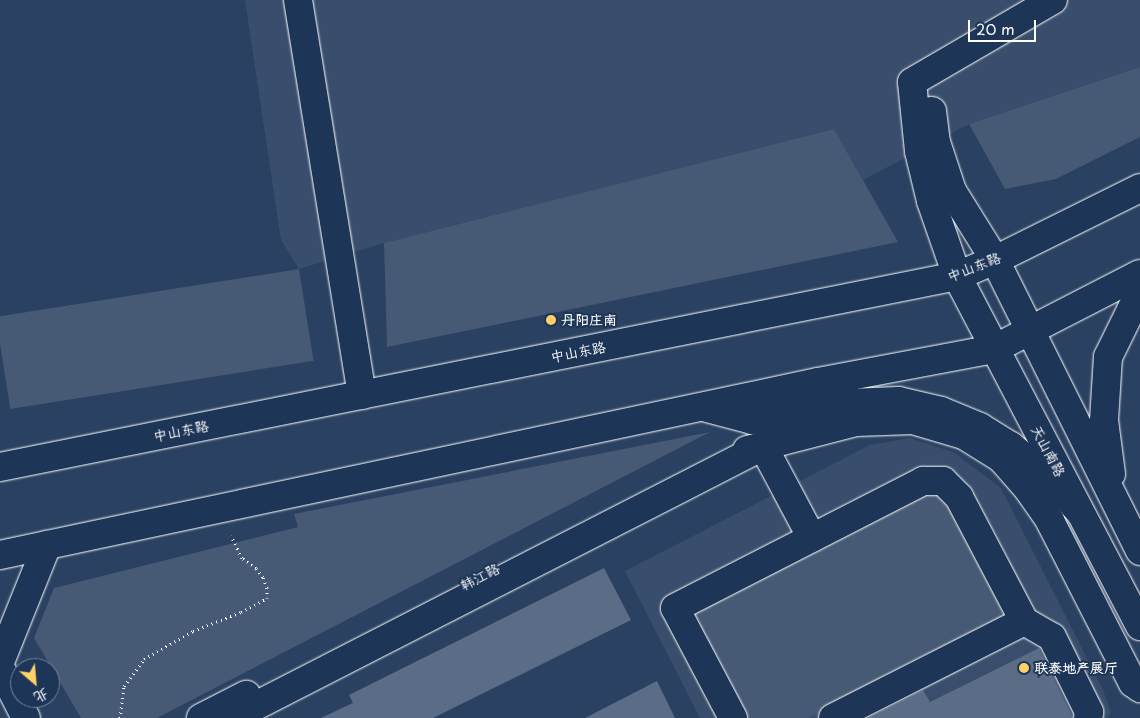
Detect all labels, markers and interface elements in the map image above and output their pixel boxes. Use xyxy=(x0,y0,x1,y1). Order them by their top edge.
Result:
scale bar xyxy=(970,10,1038,42)
text: 20 m xyxy=(976,17,1015,40)
street label: 中山东路 xyxy=(945,249,1003,285)
place label: 丹阳庄南 xyxy=(561,312,617,328)
marker: 丹阳庄南 xyxy=(545,314,557,326)
street label: 中山东路 xyxy=(549,338,607,366)
street label: 中山东路 xyxy=(152,417,210,445)
street label: 天山南路 xyxy=(1027,422,1069,480)
street label: 韩江路 xyxy=(457,560,503,594)
north arrow xyxy=(10,658,60,708)
place label: 联泰地产展厅 xyxy=(1034,660,1118,676)
marker: 联泰地产展厅 xyxy=(1018,662,1030,674)
text: 北 xyxy=(31,683,53,708)

